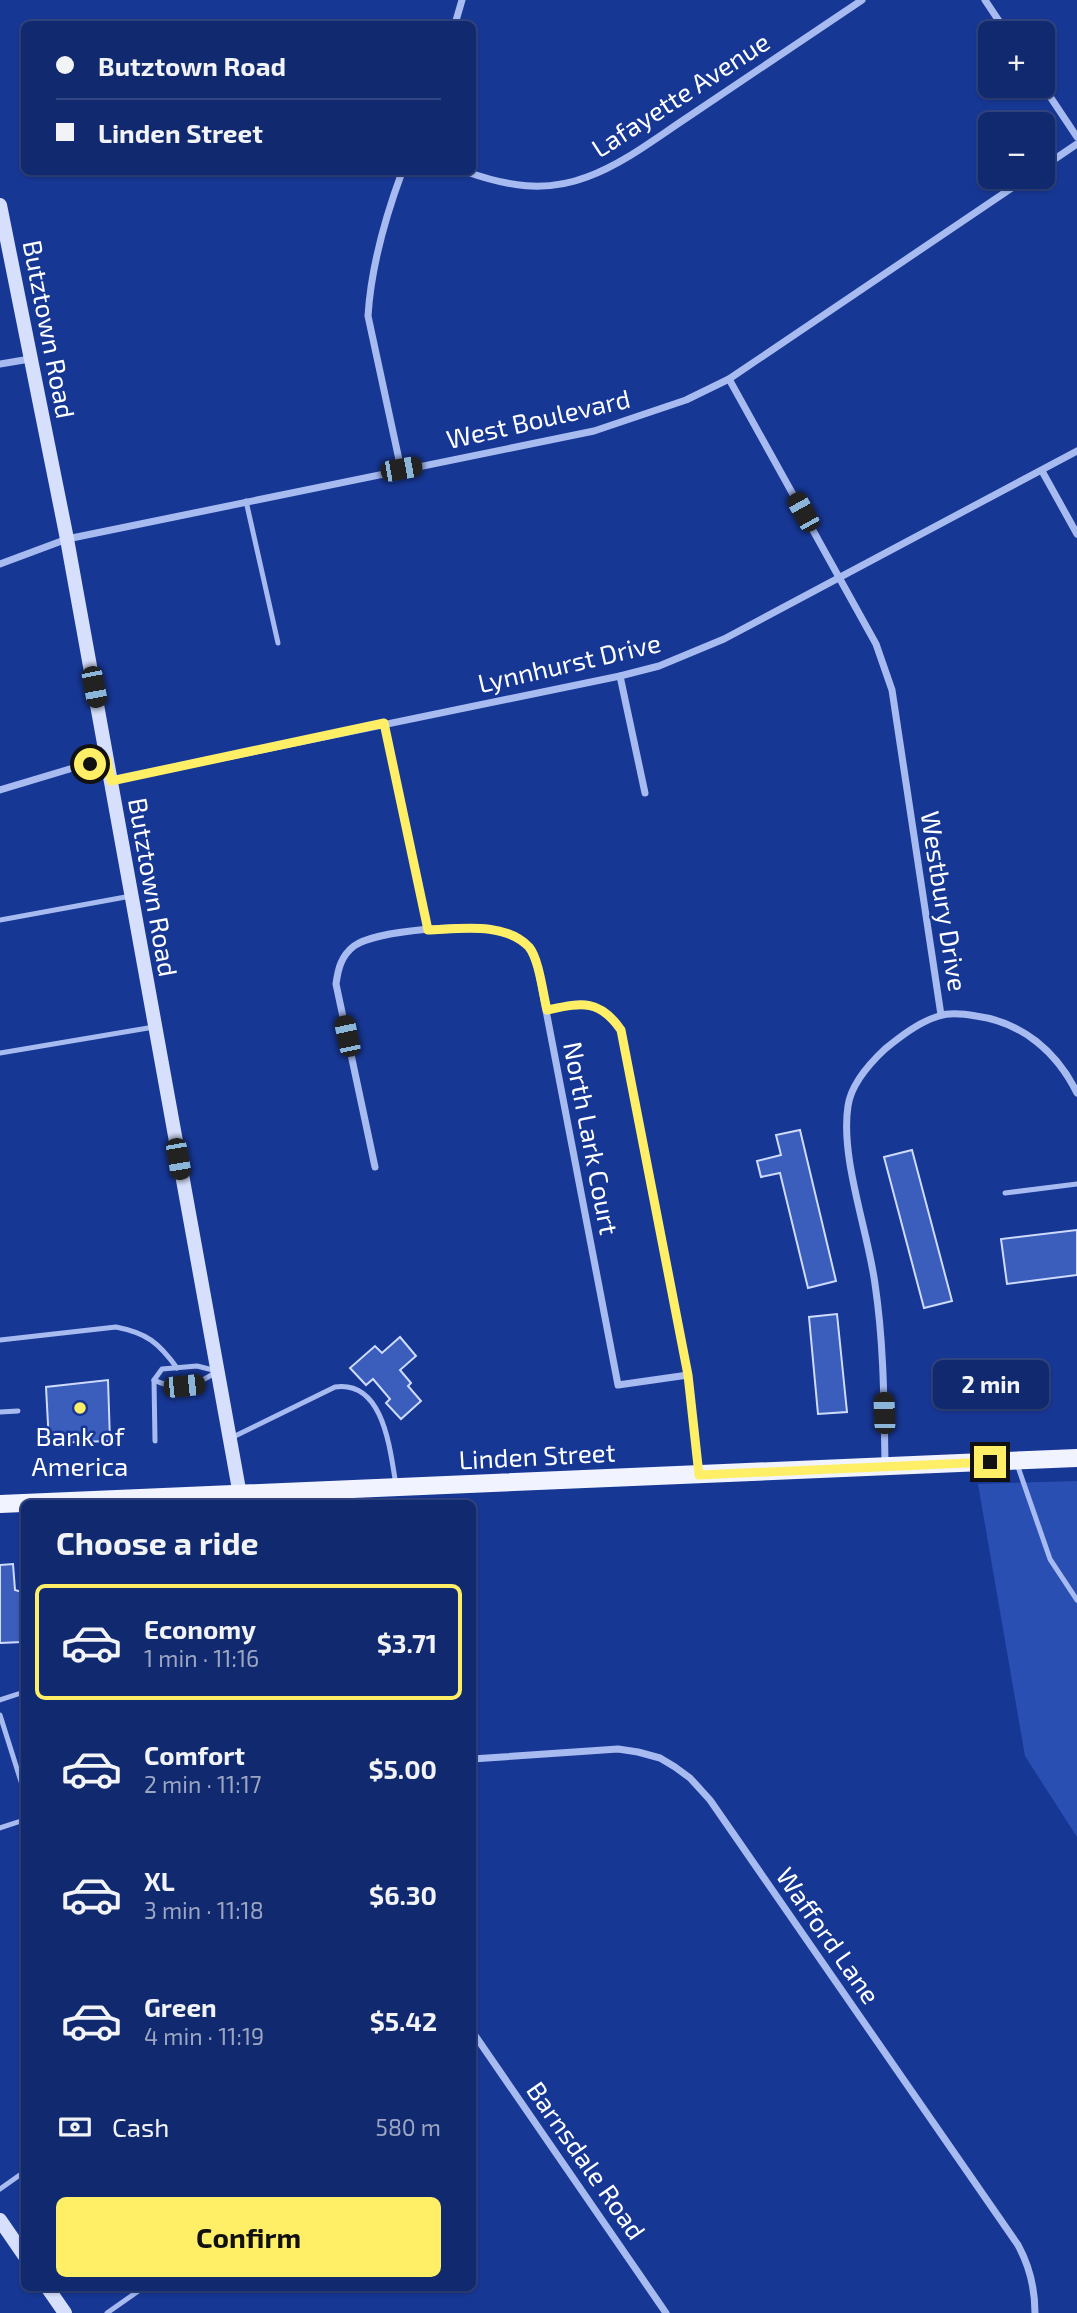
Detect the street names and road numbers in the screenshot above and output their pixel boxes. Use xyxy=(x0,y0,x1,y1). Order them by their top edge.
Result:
street label: Lafayette Avenue xyxy=(585,25,775,163)
street label: Butztown Road xyxy=(18,237,82,421)
street label: West Boulevard xyxy=(443,382,633,454)
street label: Lynnhurst Drive xyxy=(475,626,663,698)
street label: Butztown Road xyxy=(123,795,185,979)
street label: Westbury Drive xyxy=(915,809,975,993)
street label: North Lark Court xyxy=(558,1039,626,1237)
street label: Linden Street xyxy=(458,1435,616,1475)
street label: Wafford Lane xyxy=(771,1861,887,2009)
street label: Barnsdale Road xyxy=(521,2075,653,2245)

